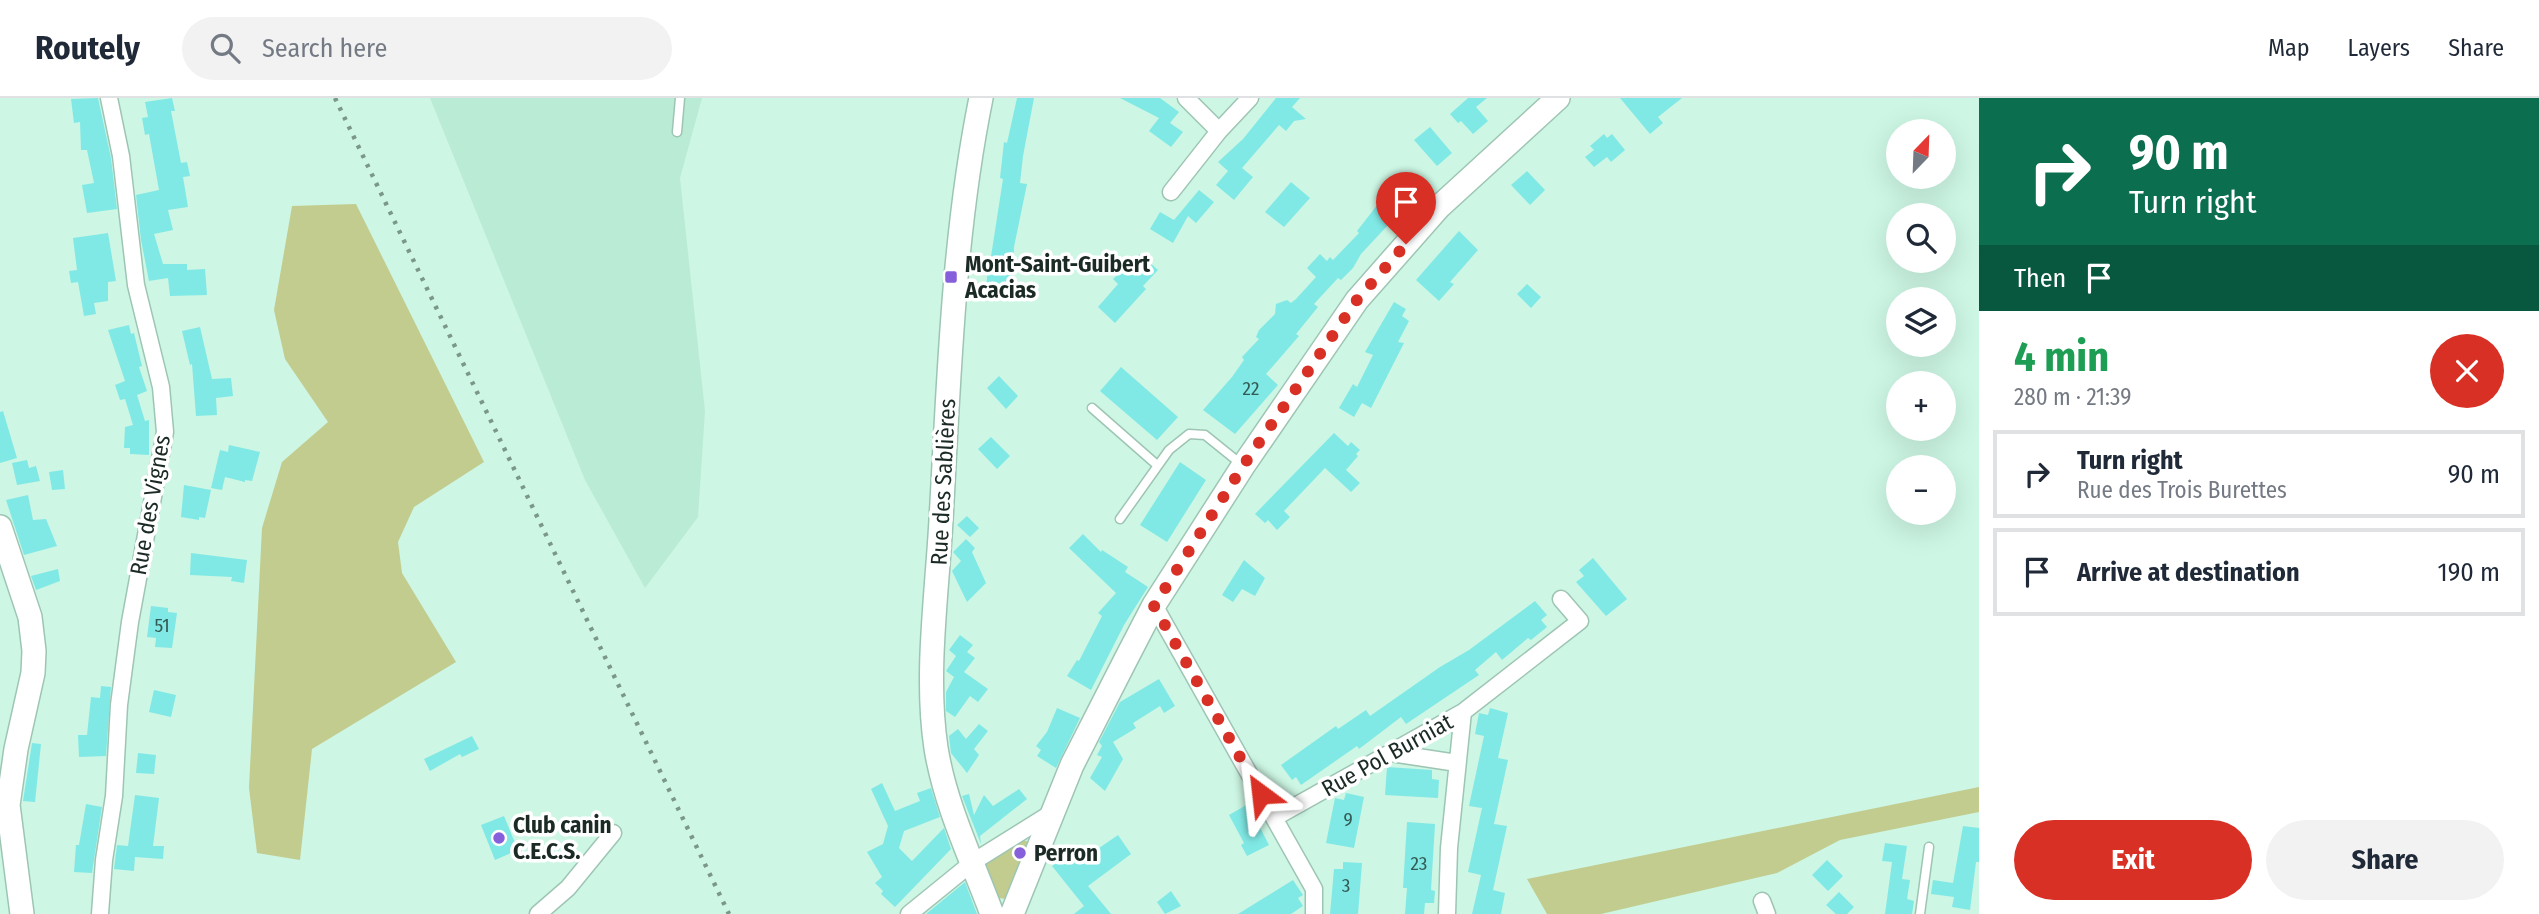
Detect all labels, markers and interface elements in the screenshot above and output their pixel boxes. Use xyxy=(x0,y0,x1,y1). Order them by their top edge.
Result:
search box xyxy=(182,17,672,80)
text: Routely xyxy=(35,28,140,68)
icon: search xyxy=(206,29,244,67)
text: Search here xyxy=(262,33,387,64)
text: Map xyxy=(2268,34,2310,62)
text: Layers xyxy=(2348,34,2410,62)
text: Share xyxy=(2448,34,2504,62)
north arrow xyxy=(1886,119,1956,189)
map controls xyxy=(1886,119,1956,525)
text: 90 m xyxy=(2129,123,2229,182)
icon: right xyxy=(2014,126,2105,217)
pin xyxy=(1376,172,1436,244)
icon: arrive xyxy=(1387,183,1425,221)
text: Turn right xyxy=(2129,183,2256,221)
button: search xyxy=(1886,203,1956,273)
place label: Mont-Saint-Guibert Acacias xyxy=(964,250,1151,304)
icon: arrive xyxy=(2080,259,2118,297)
text: Then xyxy=(2014,263,2066,294)
marker: Mont-Saint-Guibert Acacias xyxy=(943,269,959,285)
button: layers xyxy=(1886,287,1956,357)
text: 4 min xyxy=(2014,332,2109,382)
button: close xyxy=(2430,334,2504,408)
button: + xyxy=(1886,371,1956,441)
house number: 22 xyxy=(1243,377,1259,400)
text: 280 m · 21:39 xyxy=(2014,383,2131,411)
street label: Rue des Sablières xyxy=(925,398,961,566)
street label: Rue des Vignes xyxy=(124,433,176,577)
text: Turn right xyxy=(2077,445,2183,476)
button: − xyxy=(1886,455,1956,525)
icon: right xyxy=(2018,455,2056,493)
text: 90 m xyxy=(2448,459,2500,490)
text: Rue des Trois Burettes xyxy=(2077,476,2287,504)
icon: arrive xyxy=(2018,553,2056,591)
text: Arrive at destination xyxy=(2077,557,2300,588)
text: 190 m xyxy=(2438,557,2500,588)
house number: 51 xyxy=(154,614,170,637)
street label: Rue Pol Burniat xyxy=(1317,707,1458,803)
position arrow xyxy=(1224,757,1298,831)
house number: 9 xyxy=(1343,808,1353,831)
place label: Club canin C.E.C.S. xyxy=(513,811,612,865)
button: Exit xyxy=(2014,820,2252,900)
button: Share xyxy=(2266,820,2504,900)
marker: Club canin C.E.C.S. xyxy=(491,830,507,846)
place label: Perron xyxy=(1034,839,1098,867)
marker: Perron xyxy=(1012,845,1028,861)
house number: 23 xyxy=(1411,852,1427,875)
house number: 3 xyxy=(1342,874,1350,897)

